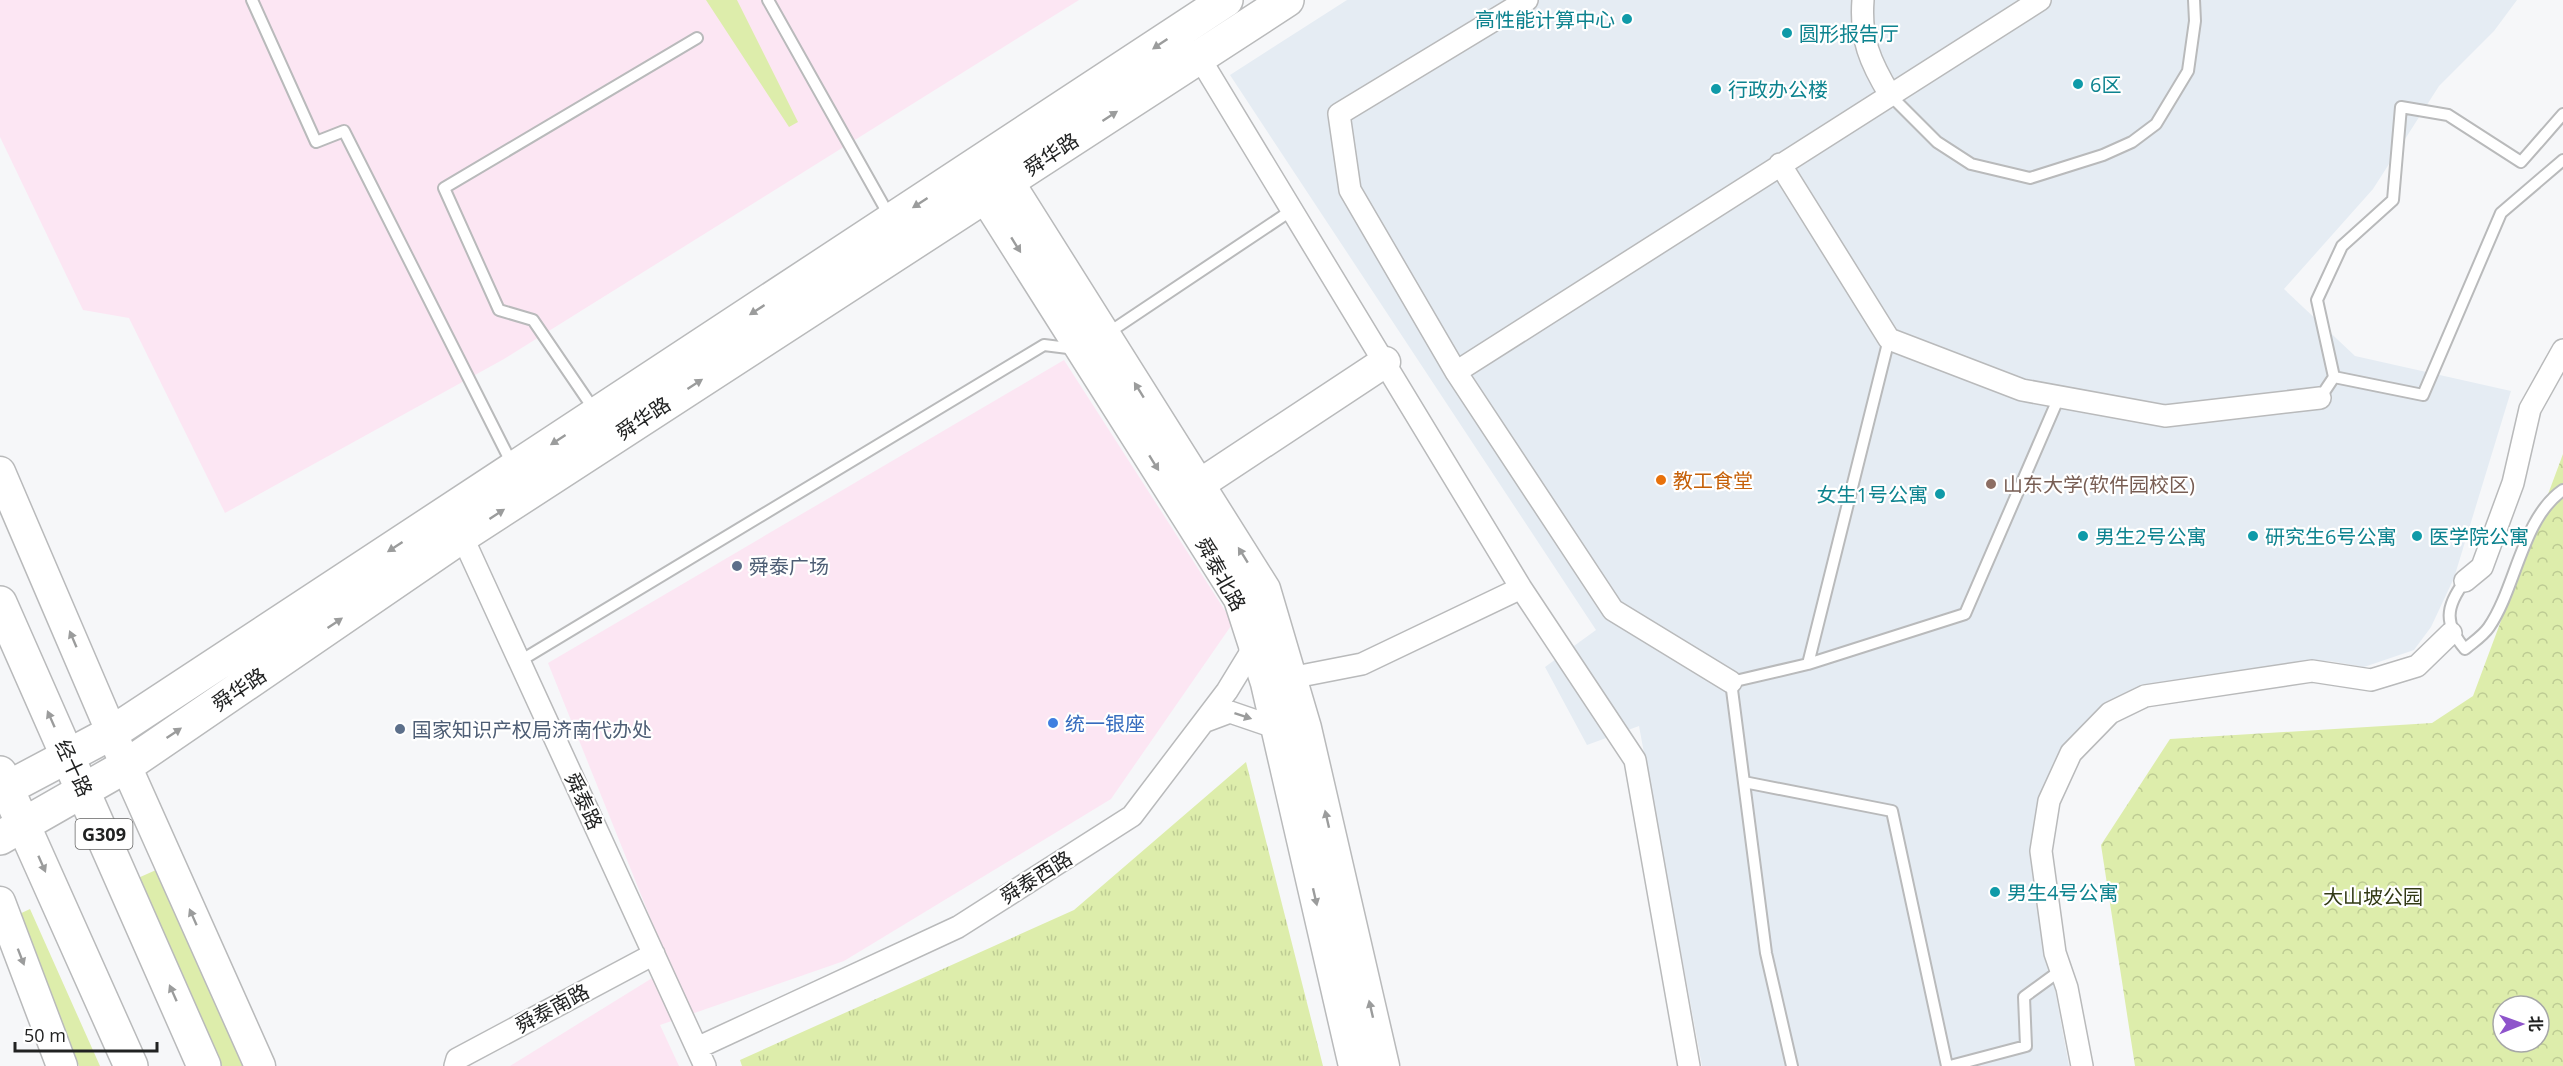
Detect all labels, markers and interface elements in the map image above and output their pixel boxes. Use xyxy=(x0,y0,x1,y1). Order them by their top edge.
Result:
place label: 高性能计算中心 xyxy=(1475,6,1615,33)
marker: 高性能计算中心 xyxy=(1620,12,1634,26)
place label: 圆形报告厅 xyxy=(1799,20,1899,47)
marker: 圆形报告厅 xyxy=(1780,26,1794,40)
one-way arrow xyxy=(1152,38,1168,49)
place label: 6区 xyxy=(2090,71,2121,98)
place label: 行政办公楼 xyxy=(1728,76,1828,103)
marker: 6区 xyxy=(2071,77,2085,91)
marker: 行政办公楼 xyxy=(1709,82,1723,96)
one-way arrow xyxy=(1102,110,1118,121)
street label: 舜华路 xyxy=(1018,126,1084,182)
one-way arrow xyxy=(912,198,928,209)
one-way arrow xyxy=(1010,237,1021,253)
one-way arrow xyxy=(749,304,765,316)
one-way arrow xyxy=(687,379,703,390)
one-way arrow xyxy=(1134,382,1145,398)
street label: 舜华路 xyxy=(610,390,676,446)
one-way arrow xyxy=(551,434,567,446)
one-way arrow xyxy=(1148,455,1159,471)
place label: 教工食堂 xyxy=(1673,467,1753,494)
place label: 山东大学(软件园校区) xyxy=(2003,471,2195,498)
marker: 教工食堂 xyxy=(1654,473,1668,487)
marker: 山东大学(软件园校区) xyxy=(1984,477,1998,491)
place label: 女生1号公寓 xyxy=(1817,481,1928,508)
marker: 女生1号公寓 xyxy=(1933,487,1947,501)
one-way arrow xyxy=(488,508,505,519)
place label: 男生2号公寓 xyxy=(2095,523,2206,550)
place label: 研究生6号公寓 xyxy=(2265,523,2396,550)
place label: 医学院公寓 xyxy=(2429,523,2529,550)
marker: 男生2号公寓 xyxy=(2076,529,2090,543)
marker: 研究生6号公寓 xyxy=(2246,529,2260,543)
marker: 医学院公寓 xyxy=(2410,529,2424,543)
street label: 舜泰北路 xyxy=(1190,532,1252,616)
one-way arrow xyxy=(387,541,403,552)
one-way arrow xyxy=(1238,547,1249,563)
place label: 舜泰广场 xyxy=(749,553,829,580)
marker: 舜泰广场 xyxy=(730,559,744,573)
one-way arrow xyxy=(327,618,343,629)
one-way arrow xyxy=(68,631,77,648)
street label: 舜华路 xyxy=(207,661,271,717)
one-way arrow xyxy=(47,710,56,727)
place label: 统一银座 xyxy=(1065,710,1145,737)
one-way arrow xyxy=(1234,712,1252,721)
place label: 国家知识产权局济南代办处 xyxy=(412,716,652,743)
marker: 统一银座 xyxy=(1046,716,1060,730)
marker: 国家知识产权局济南代办处 xyxy=(393,722,407,736)
one-way arrow xyxy=(166,728,182,739)
street label: 经十路 xyxy=(49,735,99,801)
street label: 舜泰路 xyxy=(559,768,609,834)
one-way arrow xyxy=(1322,810,1332,828)
road number: G309 xyxy=(76,819,132,849)
street label: 舜泰西路 xyxy=(995,844,1077,910)
one-way arrow xyxy=(38,856,47,873)
place label: 男生4号公寓 xyxy=(2007,879,2118,906)
park label: 大山坡公园 xyxy=(2323,883,2423,910)
marker: 男生4号公寓 xyxy=(1988,885,2002,899)
one-way arrow xyxy=(1311,888,1320,907)
one-way arrow xyxy=(188,907,198,925)
one-way arrow xyxy=(16,948,26,966)
street label: 舜泰南路 xyxy=(510,977,594,1039)
one-way arrow xyxy=(167,984,177,1002)
north arrow xyxy=(2491,994,2551,1054)
one-way arrow xyxy=(1366,1000,1376,1018)
scale bar xyxy=(15,1015,158,1053)
text: 北 xyxy=(2525,1016,2547,1032)
text: 50 m xyxy=(24,1023,66,1047)

